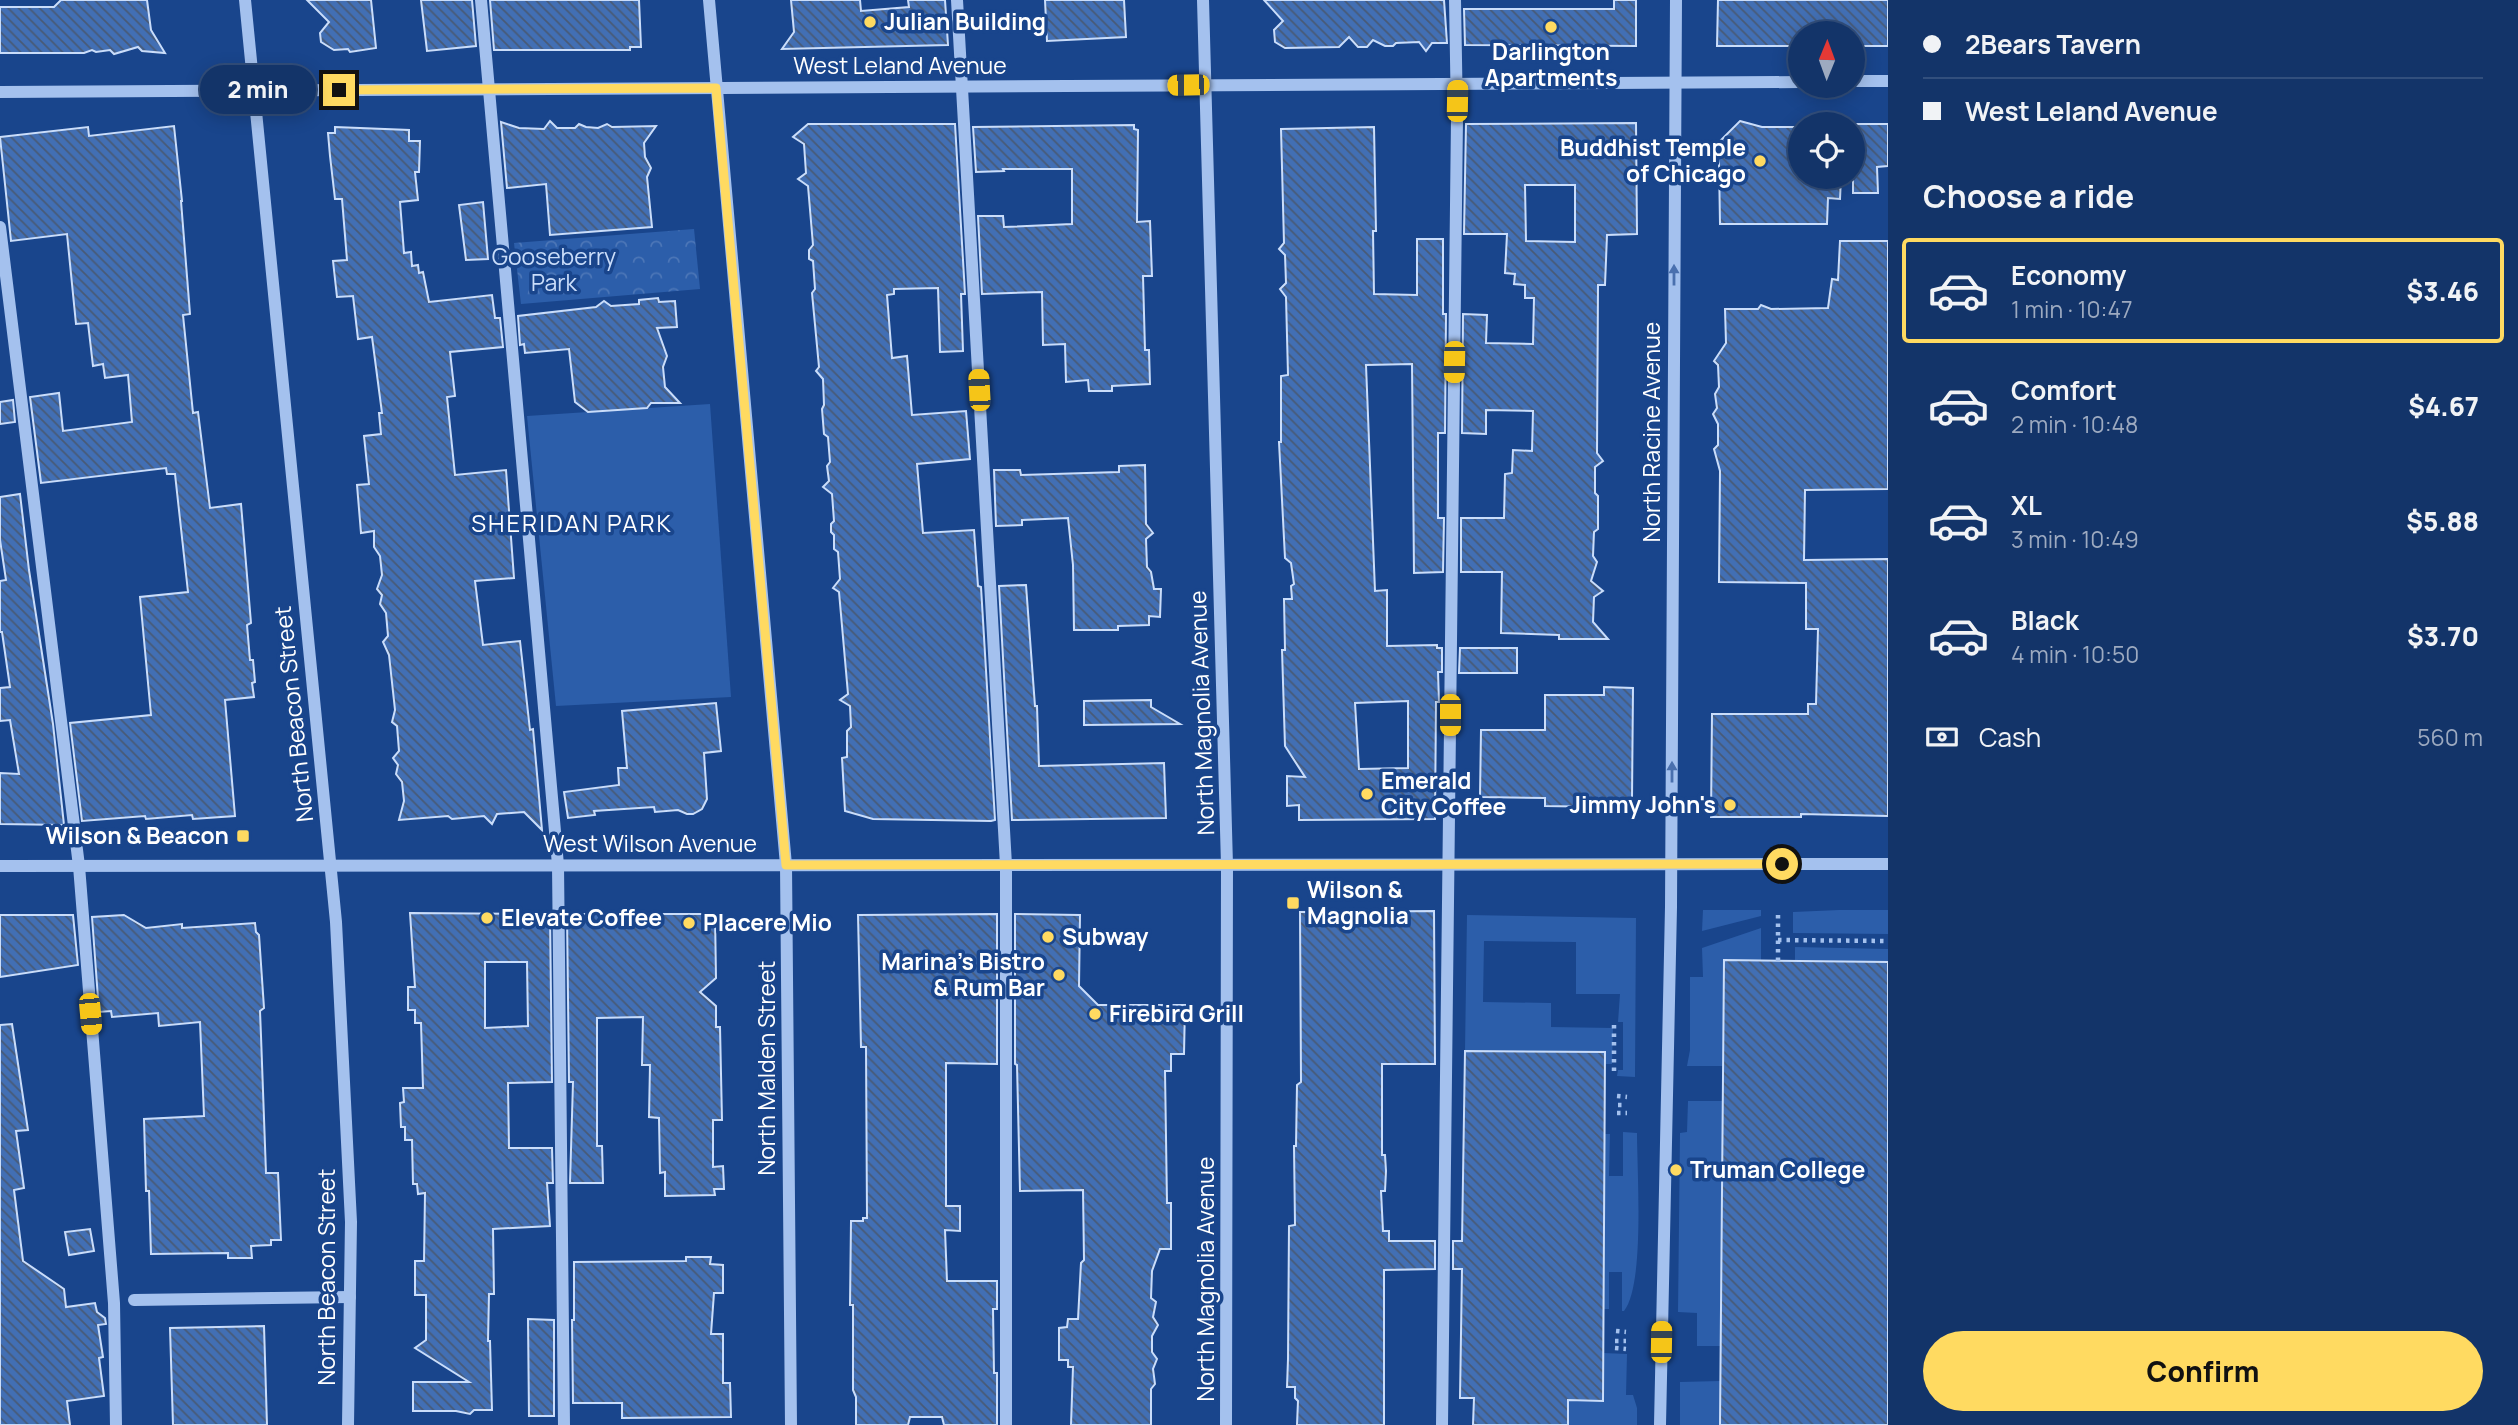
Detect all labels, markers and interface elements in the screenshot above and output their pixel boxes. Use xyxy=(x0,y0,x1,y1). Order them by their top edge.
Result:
place label: Julian Building xyxy=(884,5,1046,37)
marker: Julian Building xyxy=(862,14,878,30)
marker: Darlington Apartments xyxy=(1543,19,1559,35)
north arrow xyxy=(1788,21,1866,98)
map controls xyxy=(1788,21,1865,189)
text: 2Bears Tavern xyxy=(1965,26,2141,62)
place label: Darlington Apartments xyxy=(1485,35,1617,93)
street label: West Leland Avenue xyxy=(793,49,1007,81)
callout: 2 min xyxy=(199,66,314,114)
text: 2 min xyxy=(228,73,289,105)
route end xyxy=(323,74,355,106)
car xyxy=(1167,74,1210,96)
car xyxy=(1447,80,1468,122)
text: West Leland Avenue xyxy=(1965,93,2218,129)
button: locate xyxy=(1788,112,1865,189)
place label: Buddhist Temple of Chicago xyxy=(1560,131,1746,189)
marker: Buddhist Temple of Chicago xyxy=(1752,153,1768,169)
text: Choose a ride xyxy=(1923,174,2134,218)
park label: Gooseberry Park xyxy=(492,240,616,298)
text: Economy xyxy=(2011,257,2126,293)
icon: car xyxy=(1927,259,1990,322)
one-way arrow xyxy=(1668,263,1680,285)
text: $3.46 xyxy=(2406,273,2479,309)
text: 1 min · 10:47 xyxy=(2011,293,2133,325)
street label: North Racine Avenue xyxy=(1635,322,1667,542)
car xyxy=(1444,341,1465,383)
car xyxy=(968,368,991,412)
text: Comfort xyxy=(2011,372,2117,408)
icon: car xyxy=(1927,374,1990,437)
text: $4.67 xyxy=(2408,388,2479,424)
text: 2 min · 10:48 xyxy=(2011,408,2138,440)
text: XL xyxy=(2011,487,2042,523)
icon: car xyxy=(1927,489,1990,552)
text: $5.88 xyxy=(2406,503,2479,539)
district label: SHERIDAN PARK xyxy=(471,506,673,539)
text: 3 min · 10:49 xyxy=(2011,523,2139,555)
street label: North Magnolia Avenue xyxy=(1181,590,1221,836)
text: Black xyxy=(2011,602,2079,638)
icon: car xyxy=(1927,604,1990,667)
street label: North Beacon Street xyxy=(266,605,320,824)
text: $3.70 xyxy=(2407,618,2479,654)
text: 4 min · 10:50 xyxy=(2011,638,2139,670)
car xyxy=(1440,694,1461,736)
icon: cash xyxy=(1923,718,1961,756)
text: Cash xyxy=(1979,719,2041,755)
text: 560 m xyxy=(2417,721,2483,753)
one-way arrow xyxy=(1666,760,1678,782)
place label: Emerald City Coffee xyxy=(1381,764,1507,822)
marker: Emerald City Coffee xyxy=(1359,786,1375,802)
place label: Jimmy John's xyxy=(1569,788,1716,820)
marker: Jimmy John's xyxy=(1722,797,1738,813)
place label: Wilson & Beacon xyxy=(46,819,229,851)
street label: West Wilson Avenue xyxy=(543,827,757,859)
marker: Wilson & Beacon xyxy=(235,828,251,844)
route start xyxy=(1766,848,1798,880)
place label: Wilson & Magnolia xyxy=(1307,873,1409,931)
marker: Wilson & Magnolia xyxy=(1285,895,1301,911)
place label: Elevate Coffee xyxy=(501,901,662,933)
place label: Placere Mio xyxy=(703,906,832,938)
marker: Elevate Coffee xyxy=(479,910,495,926)
marker: Placere Mio xyxy=(681,915,697,931)
place label: Subway xyxy=(1062,920,1149,952)
marker: Subway xyxy=(1040,929,1056,945)
place label: Marina's Bistro & Rum Bar xyxy=(881,945,1045,1003)
street label: North Malden Street xyxy=(750,960,782,1176)
marker: Marina's Bistro & Rum Bar xyxy=(1051,967,1067,983)
car xyxy=(78,992,103,1036)
place label: Firebird Grill xyxy=(1109,997,1244,1029)
marker: Firebird Grill xyxy=(1087,1006,1103,1022)
place label: Truman College xyxy=(1690,1153,1865,1185)
street label: North Magnolia Avenue xyxy=(1189,1157,1221,1401)
marker: Truman College xyxy=(1668,1162,1684,1178)
street label: North Beacon Street xyxy=(310,1168,342,1386)
car xyxy=(1651,1321,1672,1363)
button: Confirm xyxy=(1923,1331,2483,1411)

